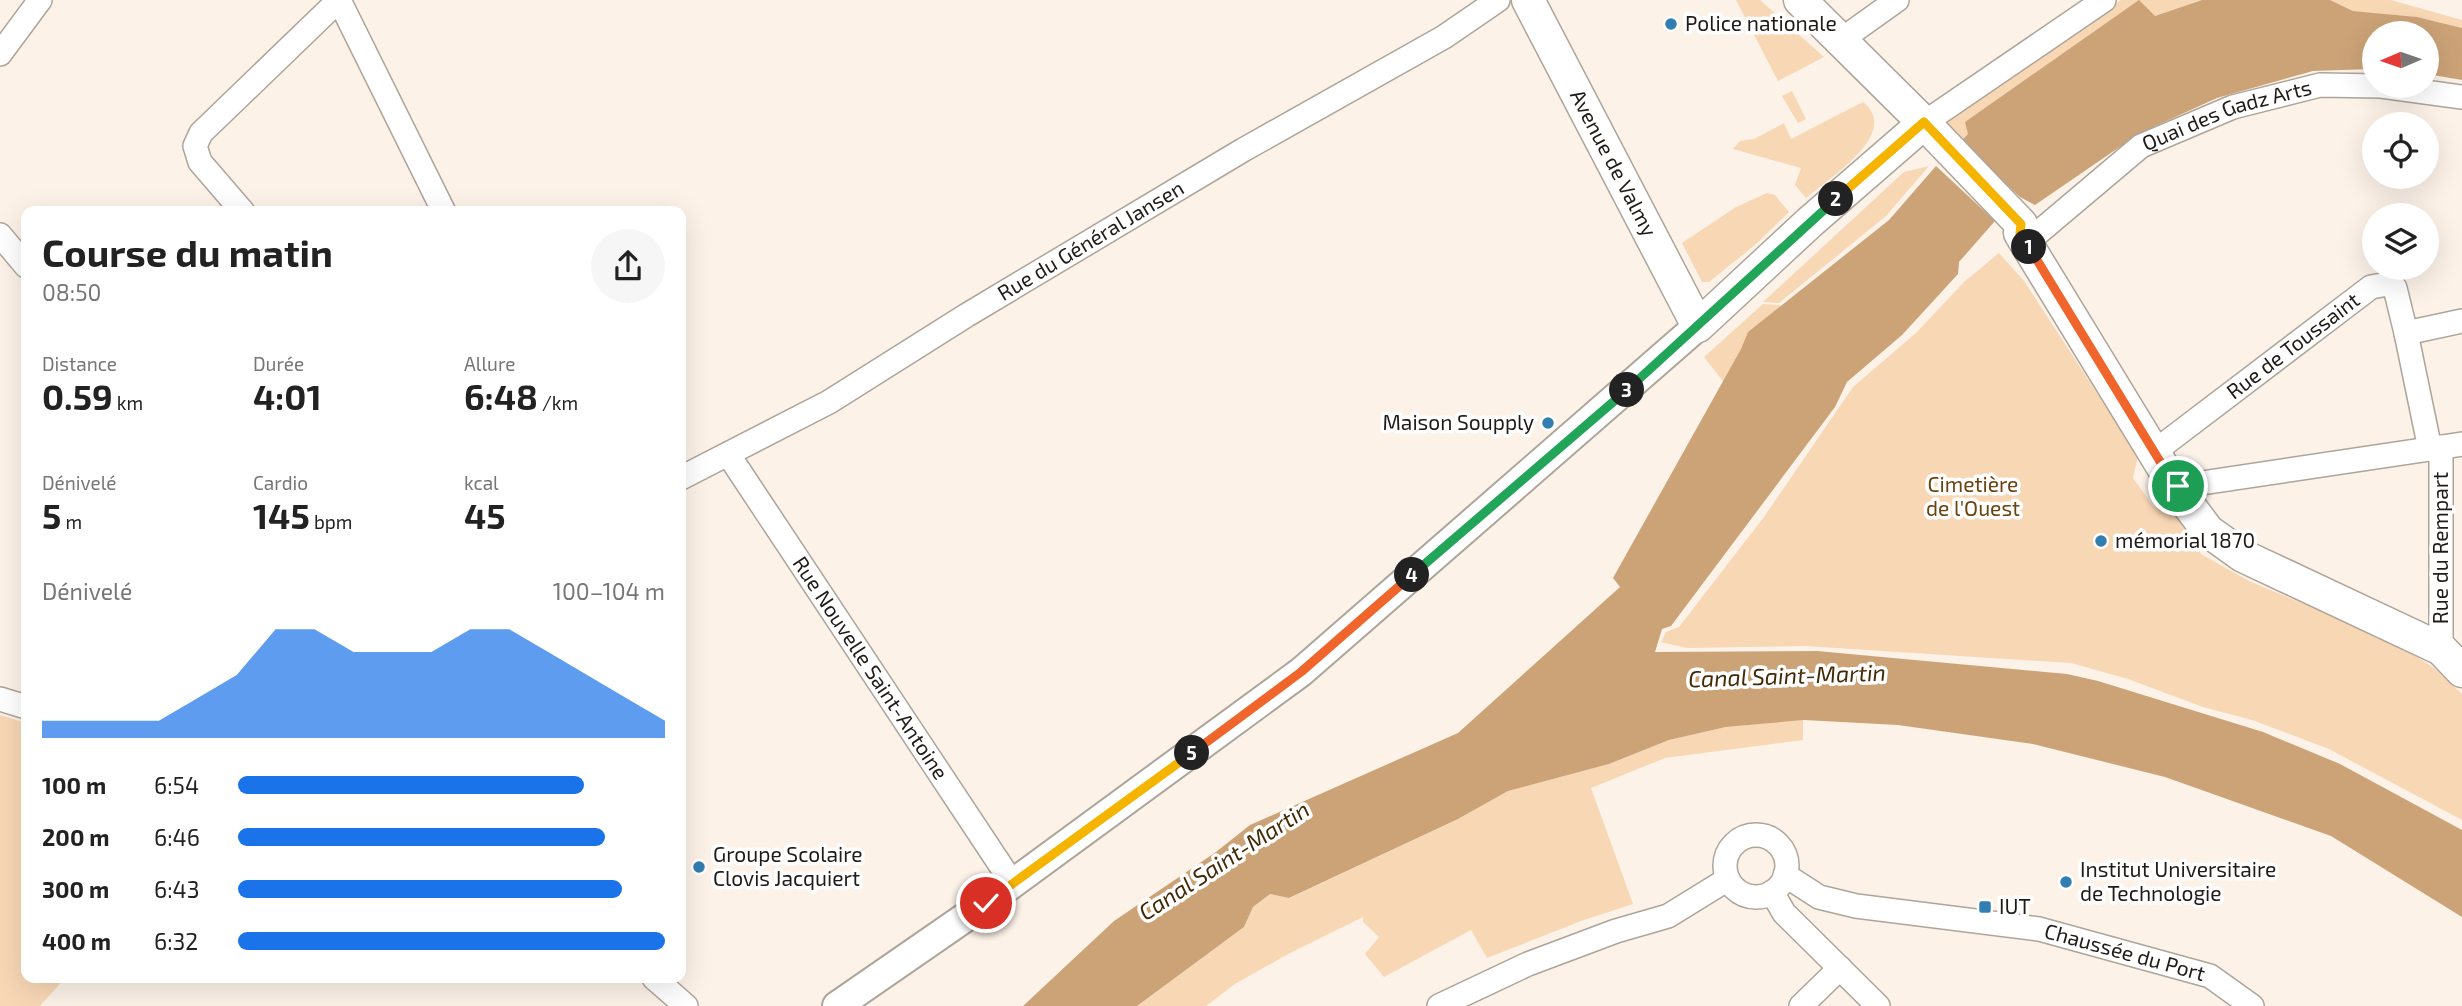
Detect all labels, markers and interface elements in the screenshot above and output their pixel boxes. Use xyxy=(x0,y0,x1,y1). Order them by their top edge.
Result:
place label: Police nationale xyxy=(1685,10,1837,35)
marker: Police nationale xyxy=(1663,16,1679,32)
north arrow xyxy=(2362,21,2440,98)
map controls xyxy=(2362,21,2439,280)
street label: Quai des Gadz Arts xyxy=(2138,74,2314,156)
street label: Avenue de Valmy xyxy=(1566,85,1663,240)
button: locate xyxy=(2362,112,2439,189)
street label: Rue du Général Jansen xyxy=(993,174,1188,305)
pin: 2 xyxy=(1818,182,1854,216)
text: 2 xyxy=(1830,187,1841,210)
button: layers xyxy=(2362,203,2439,280)
text: Course du matin xyxy=(42,229,333,275)
button: share xyxy=(591,229,665,303)
pin: 1 xyxy=(2011,230,2046,264)
text: 1 xyxy=(2024,235,2033,258)
text: 08:50 xyxy=(42,278,101,306)
street label: Rue de Toussaint xyxy=(2221,286,2364,403)
text: Distance xyxy=(42,352,117,375)
text: Durée xyxy=(253,352,304,375)
text: Allure xyxy=(464,352,516,375)
pin: 3 xyxy=(1610,372,1644,408)
text: 0.59 xyxy=(42,375,113,417)
text: 4:01 xyxy=(253,375,322,417)
text: 6:48 xyxy=(464,375,538,417)
text: 3 xyxy=(1621,378,1632,401)
text: km xyxy=(113,391,143,414)
text: /km xyxy=(538,391,578,414)
place label: Maison Soupply xyxy=(1382,409,1534,434)
marker: Maison Soupply xyxy=(1540,415,1556,431)
pin xyxy=(2148,456,2208,516)
icon: arrive xyxy=(2159,467,2197,505)
text: Dénivelé xyxy=(42,471,117,494)
text: Cardio xyxy=(253,471,308,494)
text: kcal xyxy=(464,471,499,494)
park label: Cimetière de l'Ouest xyxy=(1926,471,2020,520)
street label: Rue du Rempart xyxy=(2427,472,2452,624)
text: 5 xyxy=(42,494,61,536)
text: 145 xyxy=(253,494,310,536)
text: 45 xyxy=(464,494,506,536)
text: m xyxy=(61,510,82,533)
text: bpm xyxy=(310,510,352,533)
place label: mémorial 1870 xyxy=(2115,527,2255,552)
marker: mémorial 1870 xyxy=(2093,533,2109,549)
street label: Rue Nouvelle Saint-Antoine xyxy=(788,551,954,784)
pin: 4 xyxy=(1394,558,1430,592)
text: 4 xyxy=(1405,563,1418,586)
text: Dénivelé xyxy=(42,577,132,605)
text: 100–104 m xyxy=(553,577,665,605)
water label: Canal Saint-Martin xyxy=(1688,658,1886,692)
pin: 5 xyxy=(1174,736,1210,770)
text: 5 xyxy=(1186,741,1197,764)
text: 100 m xyxy=(42,771,106,799)
text: 6:54 xyxy=(154,771,199,799)
water label: Canal Saint-Martin xyxy=(1133,795,1314,926)
text: 200 m xyxy=(42,823,110,851)
text: 6:46 xyxy=(154,823,200,851)
place label: Groupe Scolaire Clovis Jacquiert xyxy=(713,841,863,890)
place label: Institut Universitaire de Technologie xyxy=(2080,856,2276,905)
marker: Groupe Scolaire Clovis Jacquiert xyxy=(691,859,707,875)
pin xyxy=(956,873,1016,933)
marker: Institut Universitaire de Technologie xyxy=(2058,874,2074,890)
text: 300 m xyxy=(42,875,109,903)
text: 6:43 xyxy=(154,875,200,903)
icon: check xyxy=(967,884,1005,922)
place label: IUT xyxy=(1999,893,2031,918)
marker: IUT xyxy=(1977,899,1993,915)
street label: Chaussée du Port xyxy=(2042,917,2208,985)
text: 400 m xyxy=(42,927,111,955)
text: 6:32 xyxy=(154,927,198,955)

